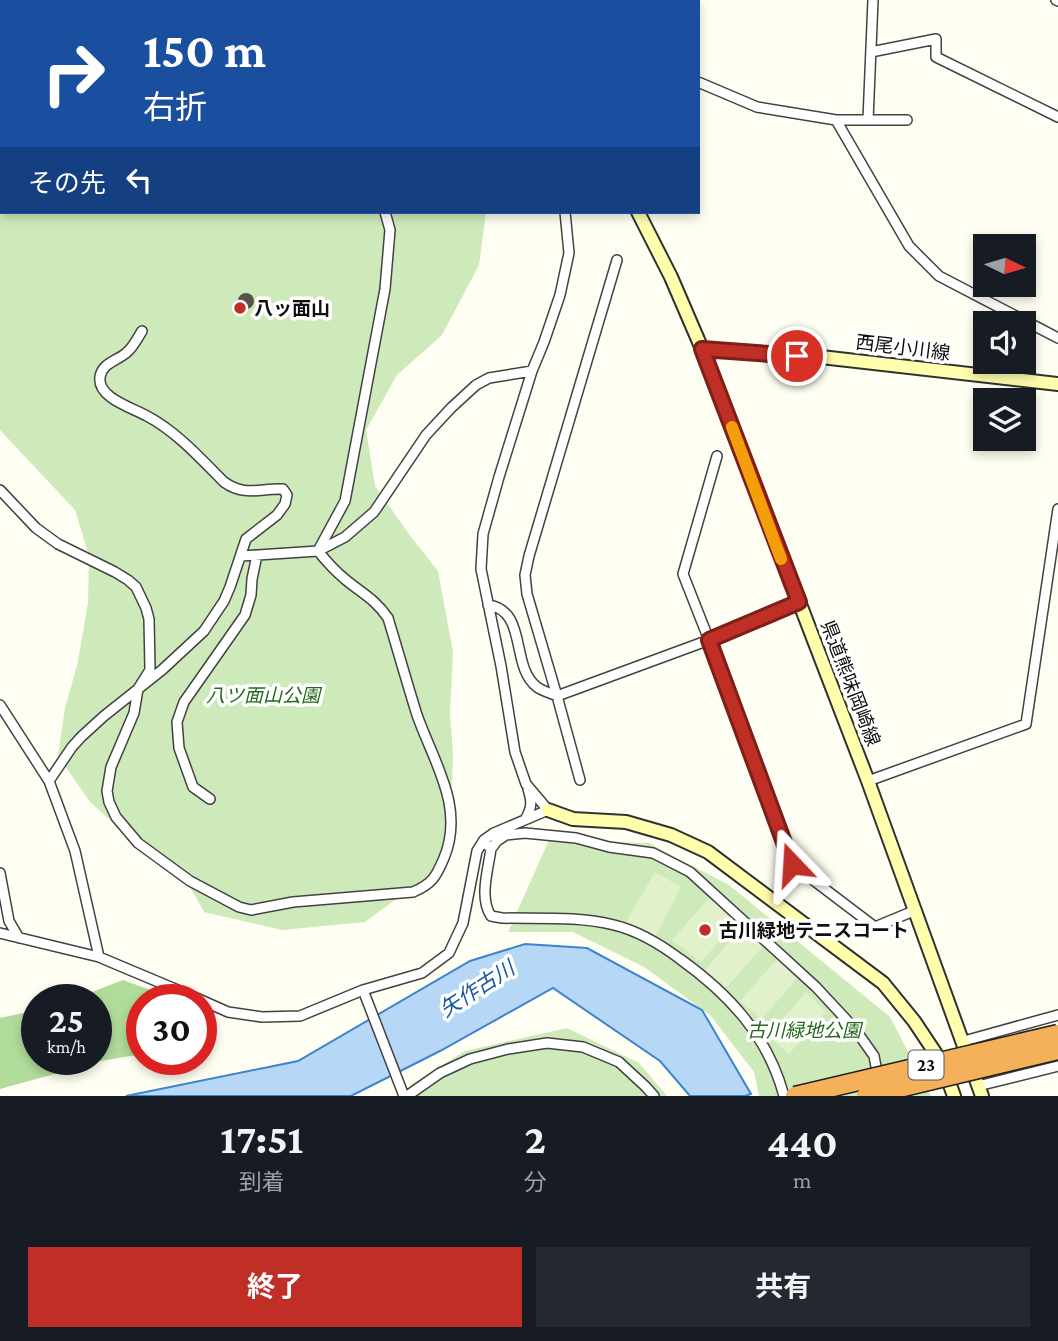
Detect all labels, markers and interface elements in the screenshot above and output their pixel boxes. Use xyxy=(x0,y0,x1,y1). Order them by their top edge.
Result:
text: 150 m xyxy=(143,23,266,78)
icon: right xyxy=(28,28,119,119)
text: 右折 xyxy=(143,89,207,125)
icon: left xyxy=(120,161,158,199)
text: その先 xyxy=(28,169,106,198)
north arrow xyxy=(973,234,1036,298)
map controls xyxy=(973,234,1036,451)
place label: 八ッ面山 xyxy=(254,298,330,319)
marker: 八ッ面山 xyxy=(232,300,248,316)
button: sound xyxy=(973,311,1036,374)
pin xyxy=(767,326,827,386)
street label: 西尾小川線 xyxy=(855,331,951,364)
icon: arrive xyxy=(778,337,816,375)
button: layers xyxy=(973,388,1036,451)
street label: 県道熊味岡崎線 xyxy=(817,617,884,749)
park label: 八ツ面山公園 xyxy=(206,685,323,706)
position arrow xyxy=(755,827,829,901)
place label: 古川緑地テニスコート xyxy=(719,920,909,941)
marker: 古川緑地テニスコート xyxy=(697,922,713,938)
water label: 矢作古川 xyxy=(435,955,520,1022)
speed limit sign: 30 xyxy=(126,984,217,1075)
text: 25 xyxy=(49,1001,84,1040)
park label: 古川緑地公園 xyxy=(747,1020,864,1041)
text: km/h xyxy=(47,1037,86,1057)
road number: 23 xyxy=(908,1050,944,1080)
text: 17:51 xyxy=(220,1115,303,1162)
text: 2 xyxy=(524,1115,546,1162)
text: 440 xyxy=(767,1119,838,1166)
text: m xyxy=(793,1167,812,1193)
text: 到着 xyxy=(239,1169,285,1195)
text: 分 xyxy=(524,1169,547,1195)
button: 終了 xyxy=(28,1247,522,1327)
button: 共有 xyxy=(536,1247,1030,1327)

